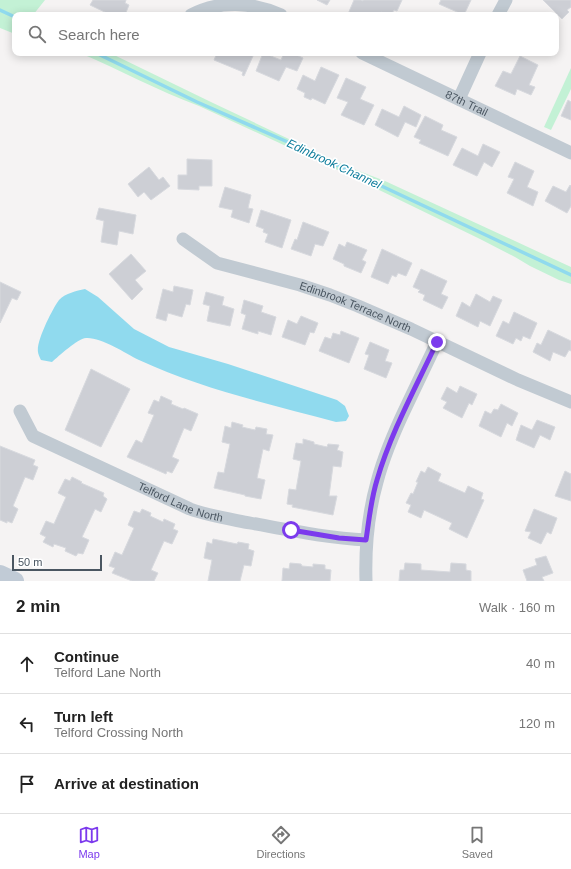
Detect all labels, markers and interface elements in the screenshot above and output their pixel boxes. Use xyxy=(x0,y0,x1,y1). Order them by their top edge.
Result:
search box xyxy=(12,12,559,56)
icon: search xyxy=(26,23,48,45)
text: Search here xyxy=(58,26,140,43)
street label: 87th Trail xyxy=(444,88,490,118)
water label: Edinbrook Channel xyxy=(285,136,384,192)
street label: Edinbrook Terrace North xyxy=(298,279,413,334)
route end xyxy=(428,333,446,351)
street label: Telford Lane North xyxy=(136,480,224,524)
route start xyxy=(282,521,300,539)
scale bar xyxy=(12,553,102,572)
text: 50 m xyxy=(18,556,42,568)
text: 2 min xyxy=(16,597,60,616)
text: Walk · 160 m xyxy=(479,600,555,615)
text: Continue xyxy=(54,648,119,665)
icon: ahead xyxy=(16,653,38,675)
text: 40 m xyxy=(526,656,555,671)
text: Telford Lane North xyxy=(54,665,161,680)
text: Turn left xyxy=(54,708,113,725)
icon: left xyxy=(16,713,38,735)
text: 120 m xyxy=(519,716,555,731)
text: Telford Crossing North xyxy=(54,725,183,740)
icon: arrive xyxy=(16,773,38,795)
text: Arrive at destination xyxy=(54,775,199,792)
tab: Map xyxy=(78,824,100,860)
tab: Directions xyxy=(256,824,305,860)
tab: Saved xyxy=(462,824,493,860)

